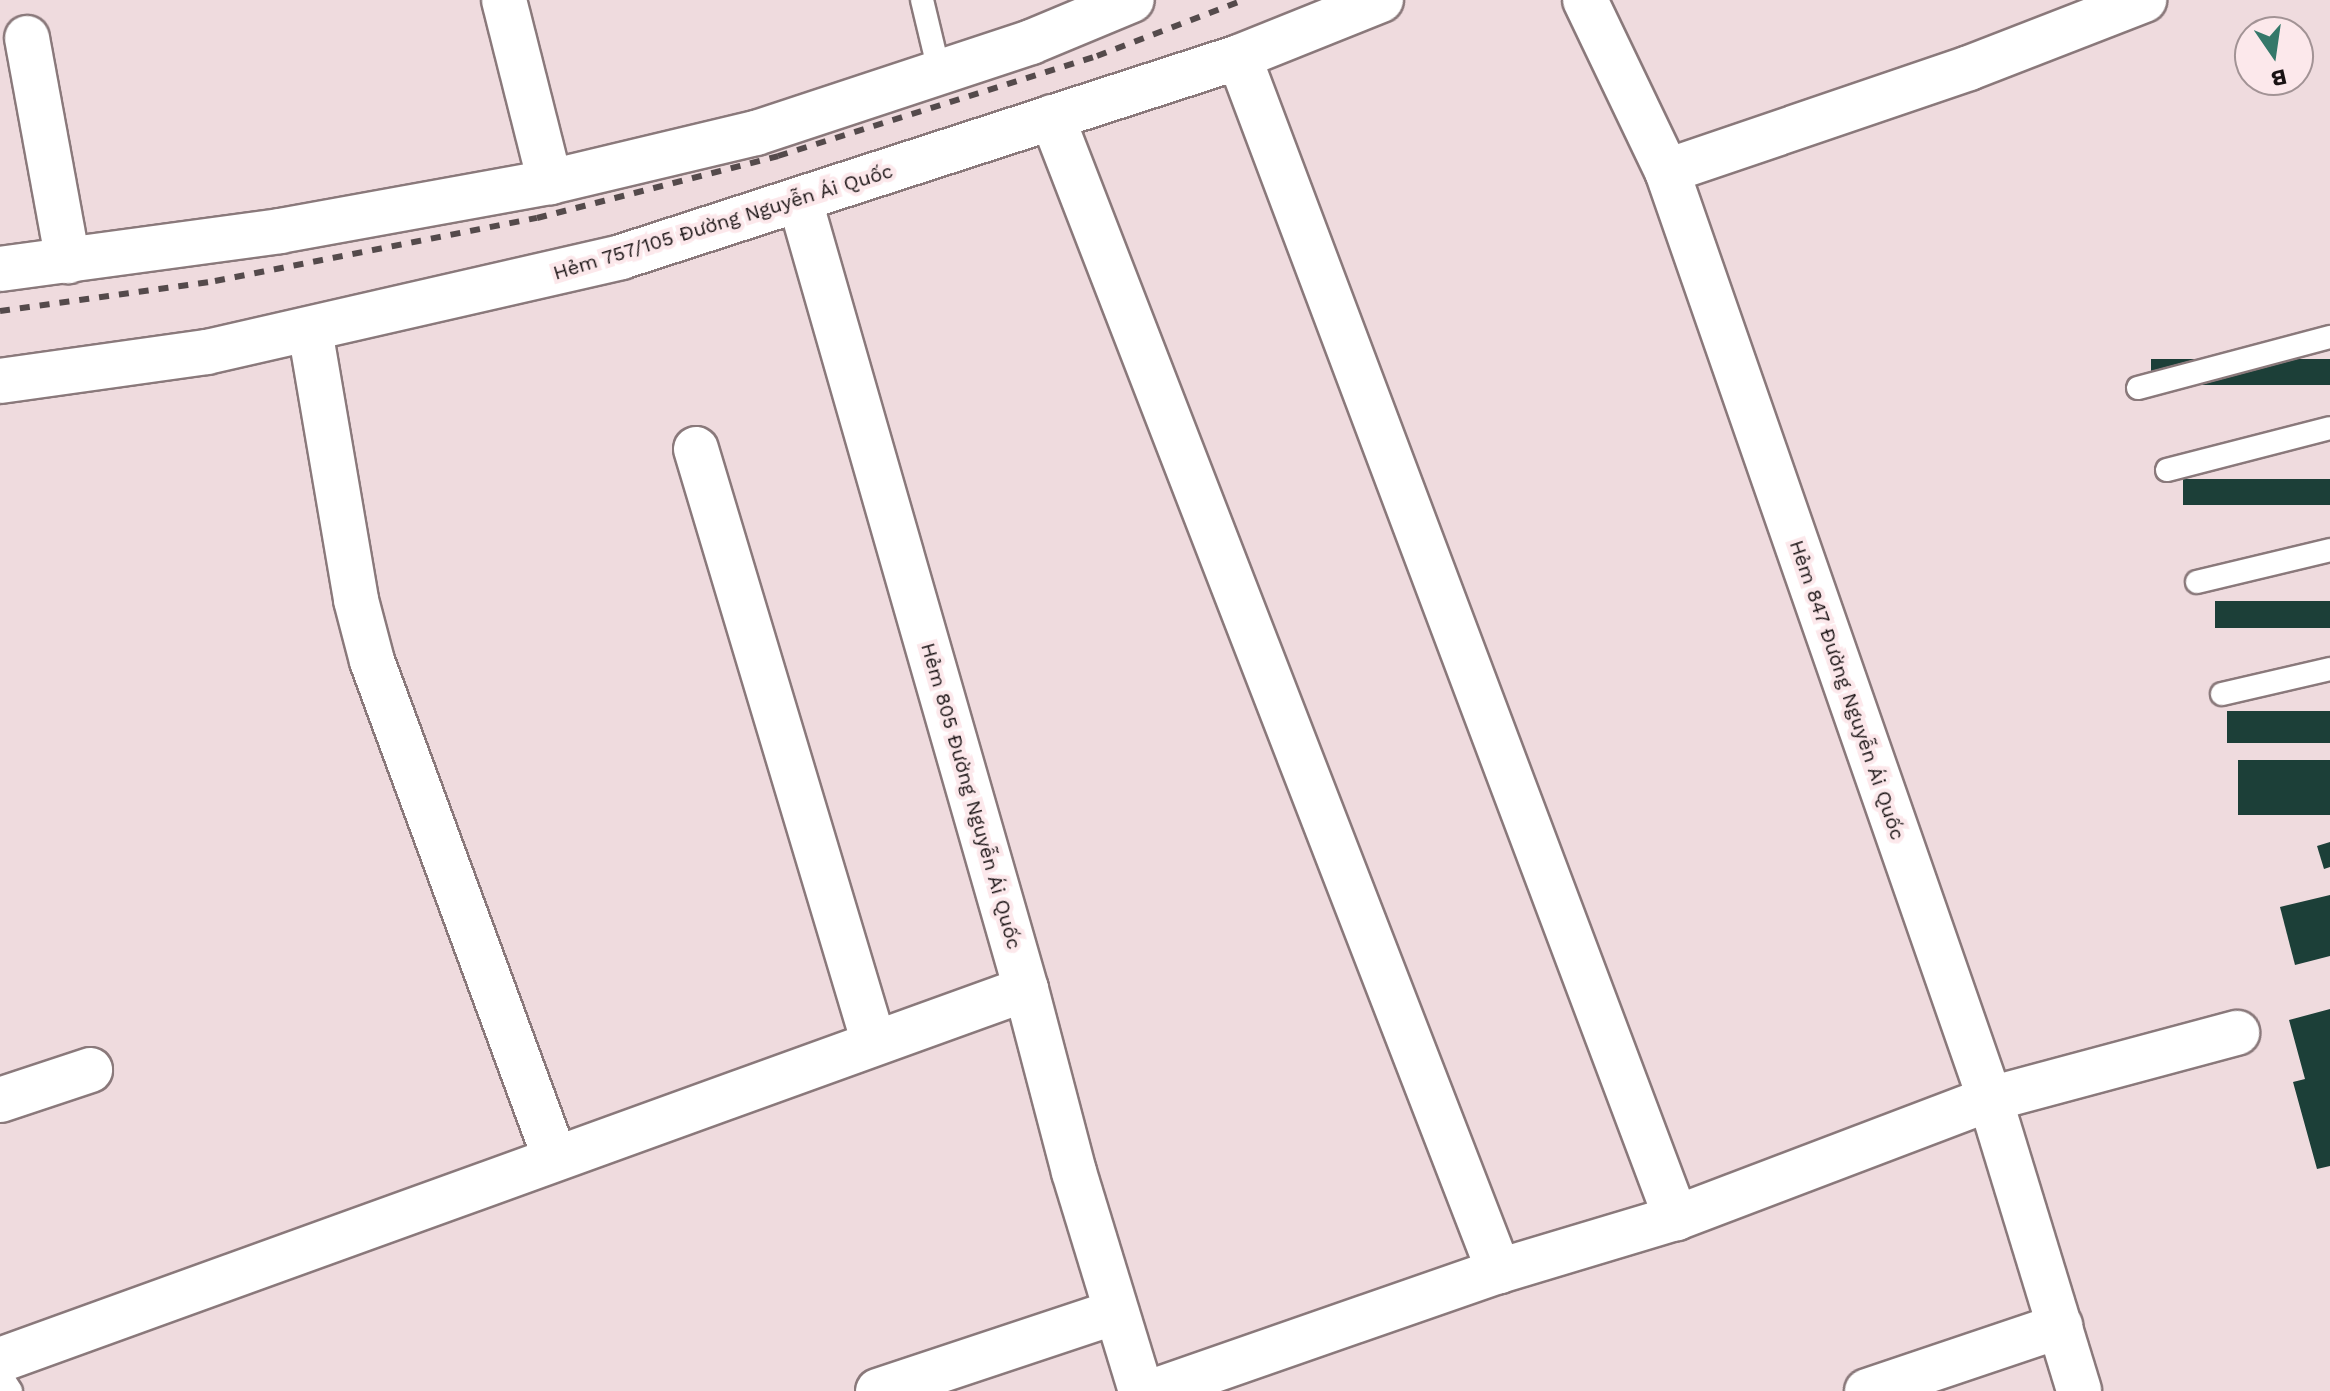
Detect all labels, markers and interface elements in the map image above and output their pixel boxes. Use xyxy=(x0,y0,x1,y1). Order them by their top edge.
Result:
north arrow xyxy=(2234,16,2314,96)
text: B xyxy=(2269,64,2289,92)
street label: Hẻm 757/105 Đường Nguyễn Ái Quốc xyxy=(549,159,897,285)
street label: Hẻm 847 Đường Nguyễn Ái Quốc xyxy=(1784,536,1910,844)
street label: Hẻm 805 Đường Nguyễn Ái Quốc xyxy=(916,640,1026,952)

